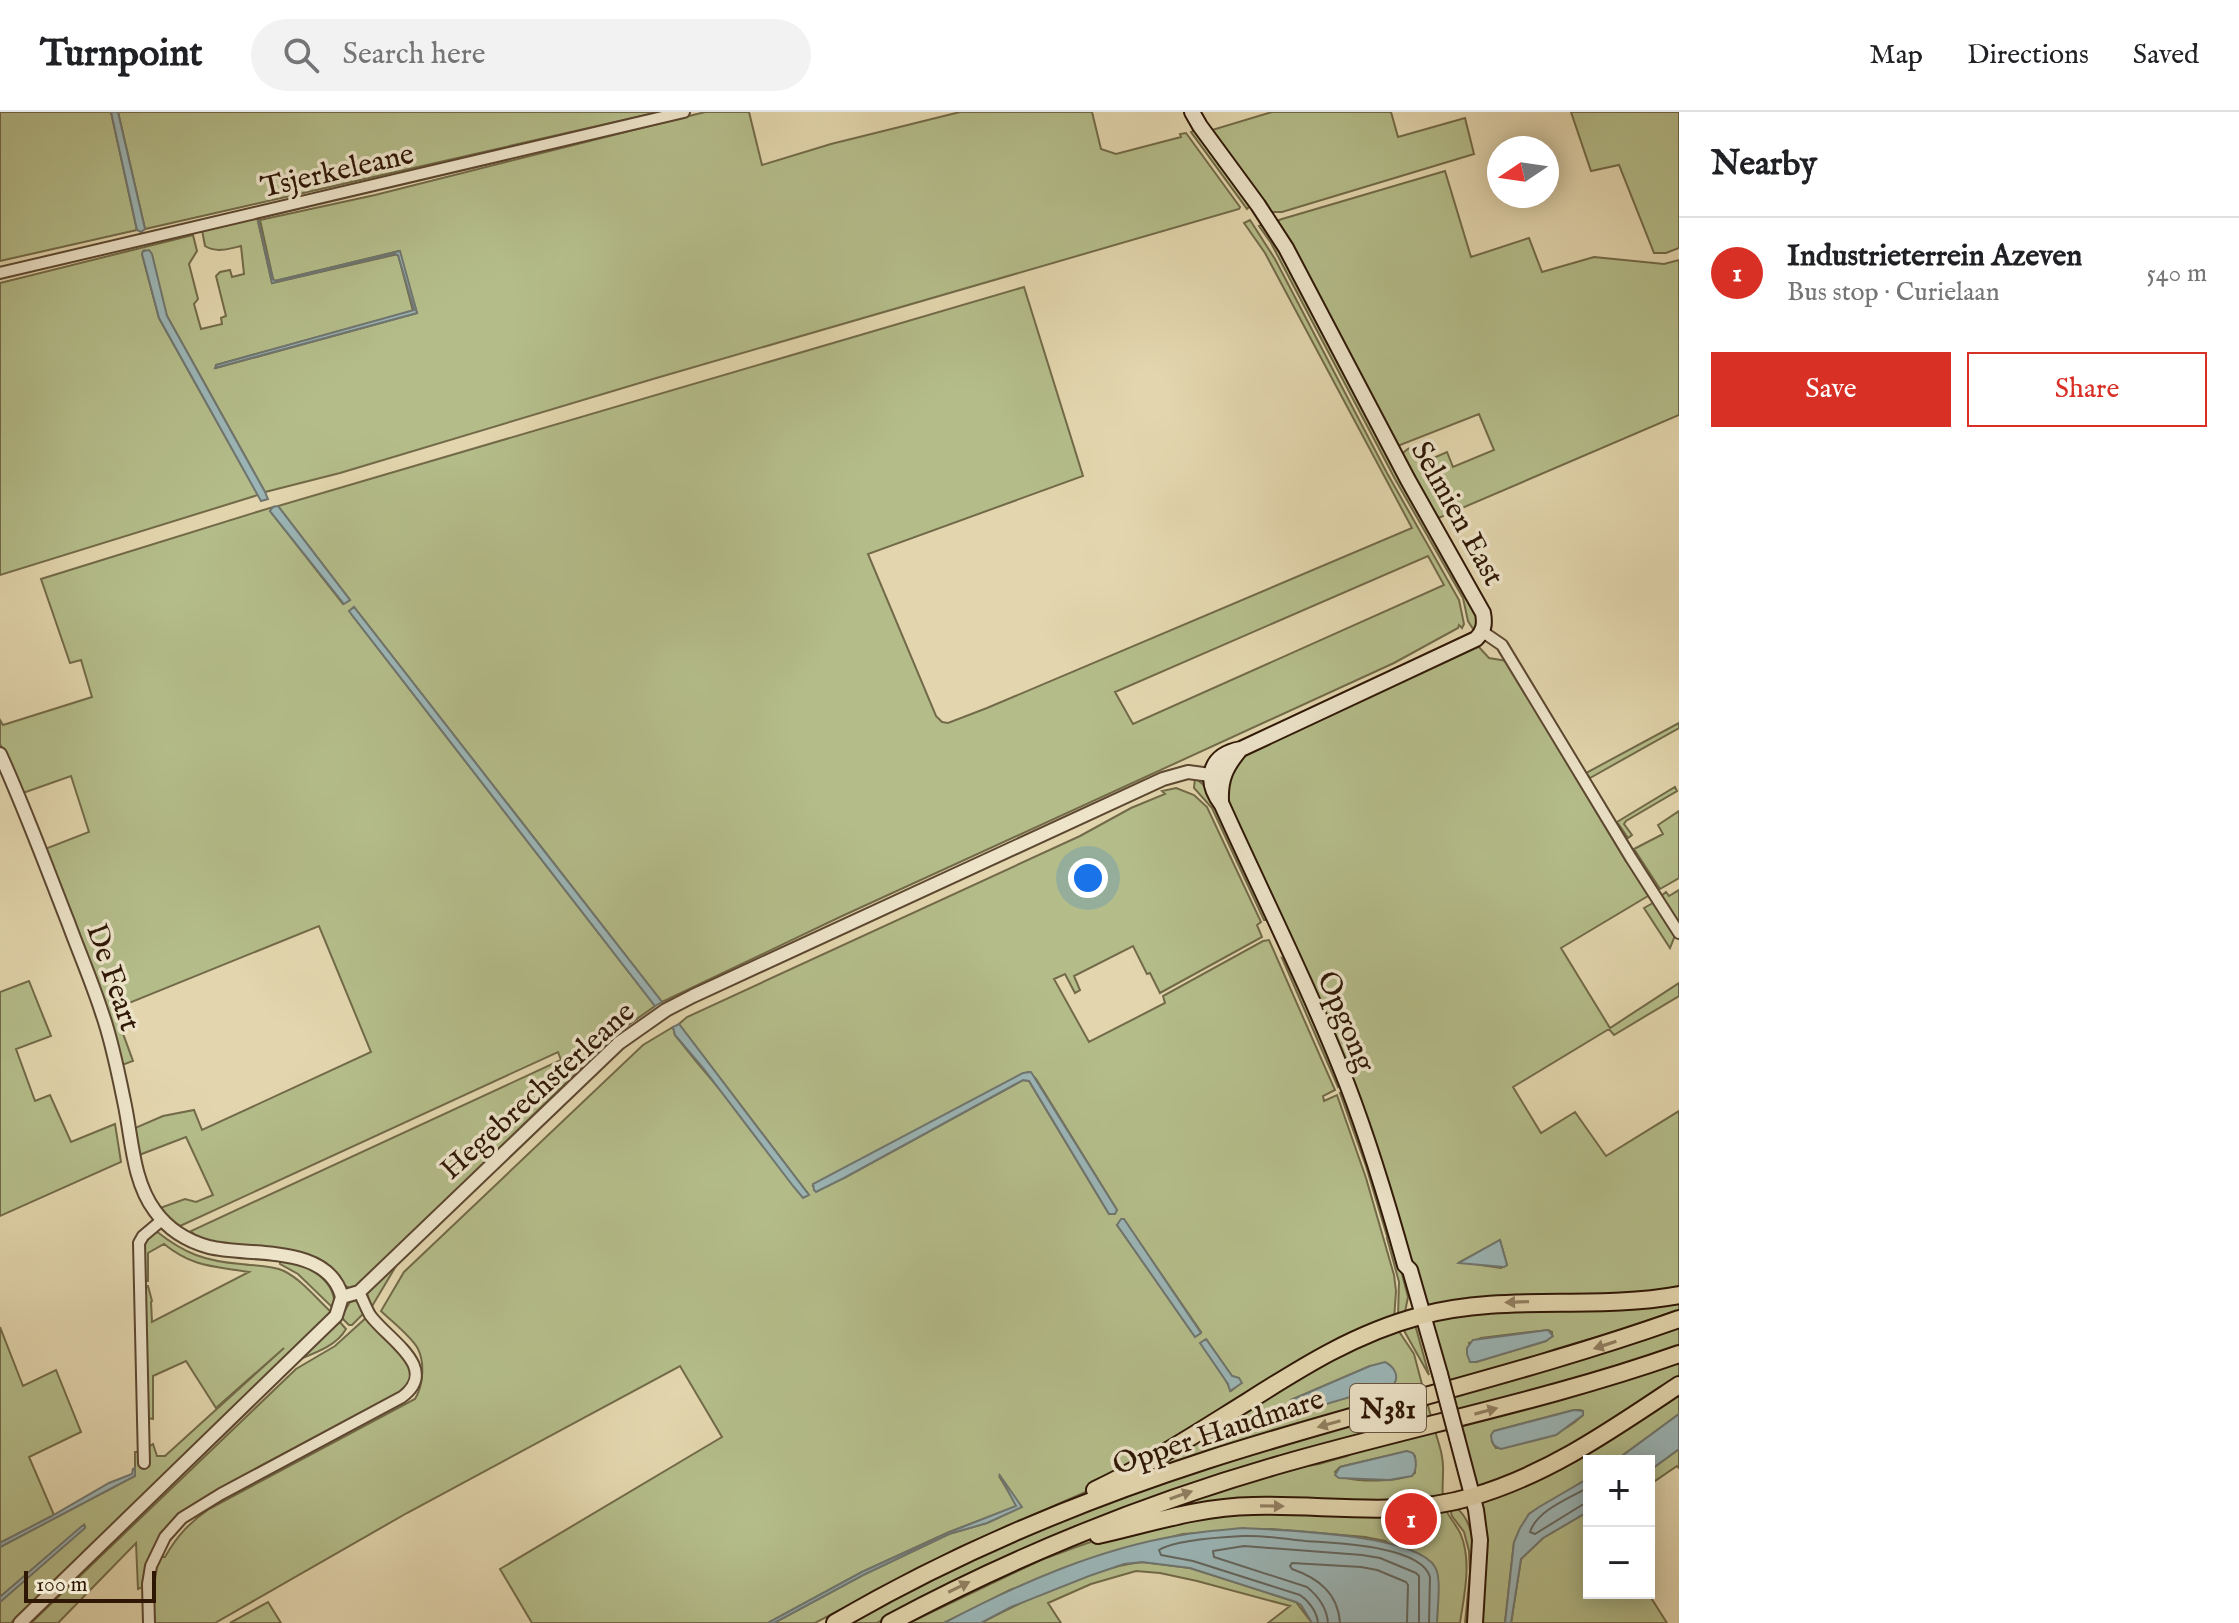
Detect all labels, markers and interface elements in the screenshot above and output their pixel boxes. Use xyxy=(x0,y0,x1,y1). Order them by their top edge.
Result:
search box xyxy=(251,19,811,91)
text: Turnpoint xyxy=(40,31,203,79)
icon: search xyxy=(279,33,323,77)
text: Search here xyxy=(343,36,486,74)
text: Map xyxy=(1869,38,1923,73)
text: Directions xyxy=(1967,38,2089,73)
text: Saved xyxy=(2133,38,2199,73)
street label: Tsjerkeleane xyxy=(257,136,418,208)
north arrow xyxy=(1487,136,1559,208)
text: Nearby xyxy=(1711,143,1817,186)
text: Industrieterrein Azeven xyxy=(1787,238,2082,276)
text: 1 xyxy=(1732,257,1742,290)
text: 540 m xyxy=(2146,257,2207,290)
text: Bus stop · Curielaan xyxy=(1787,276,2000,309)
button: Save xyxy=(1711,352,1951,427)
button: Share xyxy=(1967,352,2207,427)
street label: Selmien East xyxy=(1401,435,1511,593)
your location xyxy=(1068,858,1108,898)
street label: De Feart xyxy=(76,919,148,1036)
street label: Opgong xyxy=(1307,966,1384,1078)
street label: Hegebrechsterleane xyxy=(433,994,644,1189)
one-way arrow xyxy=(1504,1296,1529,1309)
one-way arrow xyxy=(1593,1339,1617,1351)
street label: Opper Haudmare xyxy=(1108,1381,1329,1485)
road number: N381 xyxy=(1350,1384,1426,1432)
one-way arrow xyxy=(1473,1404,1498,1416)
one-way arrow xyxy=(1316,1418,1340,1431)
map controls xyxy=(1583,1455,1655,1599)
button: + xyxy=(1583,1455,1655,1527)
one-way arrow xyxy=(1170,1489,1194,1501)
pin: 1 xyxy=(1385,1489,1437,1549)
one-way arrow xyxy=(1260,1500,1285,1512)
button: − xyxy=(1583,1527,1655,1599)
scale bar xyxy=(24,1567,156,1603)
text: 100 m xyxy=(36,1571,88,1599)
one-way arrow xyxy=(948,1580,971,1594)

